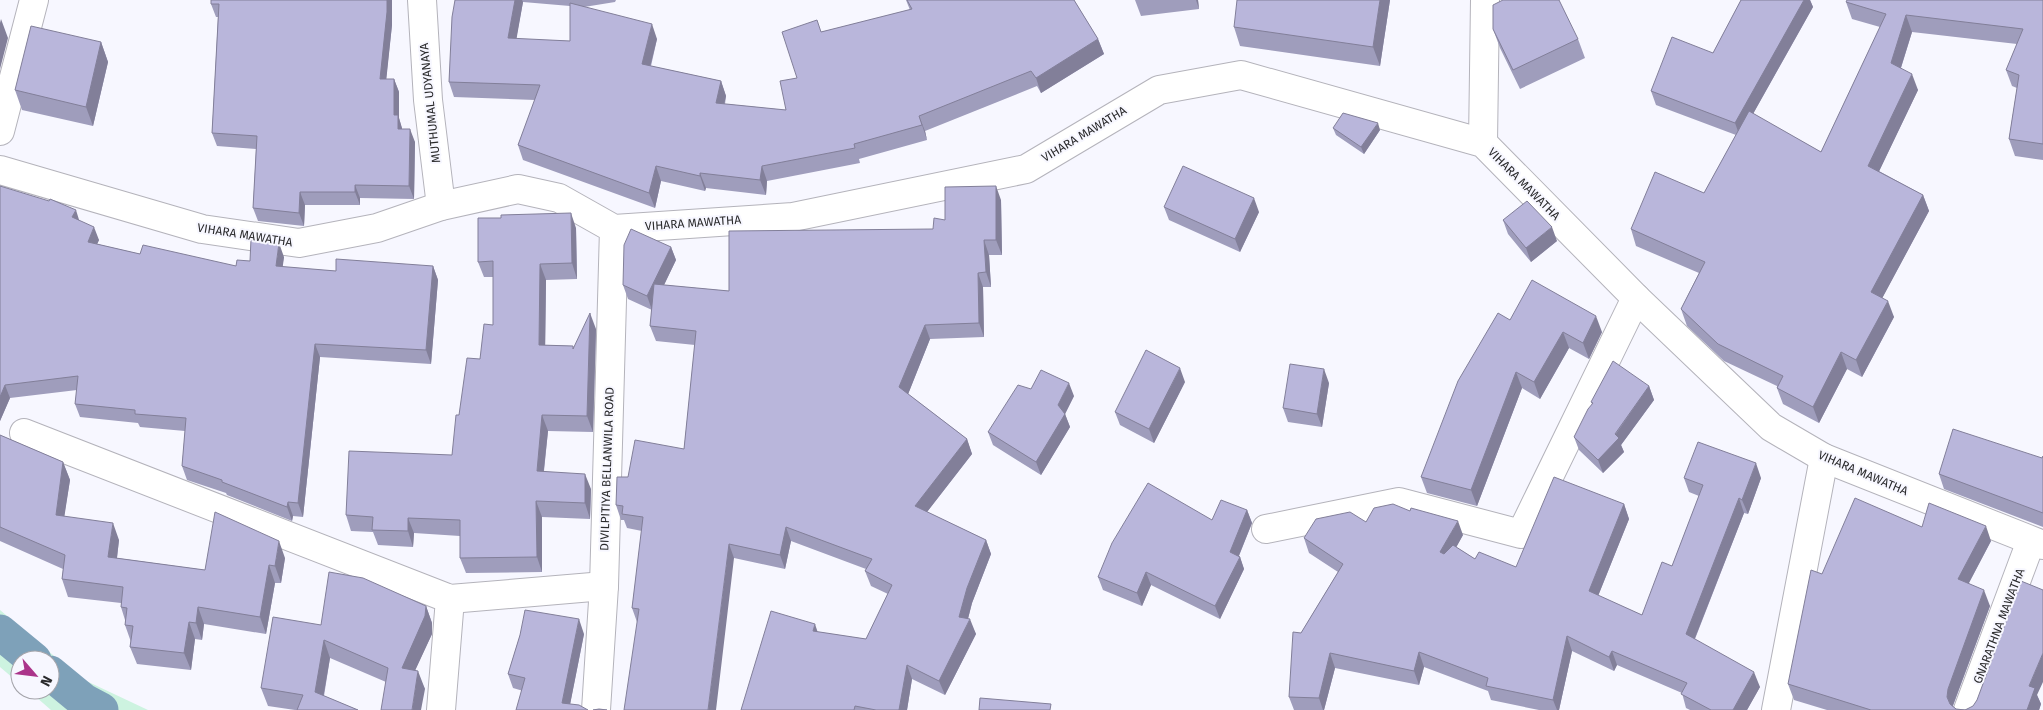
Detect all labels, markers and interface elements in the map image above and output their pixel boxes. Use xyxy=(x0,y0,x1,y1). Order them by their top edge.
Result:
street label: MUTHUMAL UDYANAYA xyxy=(417,42,443,164)
street label: VIHARA MAWATHA xyxy=(1039,103,1129,165)
street label: VIHARA MAWATHA xyxy=(1485,145,1563,223)
street label: VIHARA MAWATHA xyxy=(645,213,742,233)
street label: VIHARA MAWATHA xyxy=(196,221,294,249)
street label: DIVILPITIYA BELLANWILA ROAD xyxy=(597,387,617,551)
street label: VIHARA MAWATHA xyxy=(1816,448,1910,498)
street label: GNARATHNA MAWATHA xyxy=(1971,566,2028,686)
north arrow xyxy=(10,650,60,700)
text: N xyxy=(36,673,56,689)

